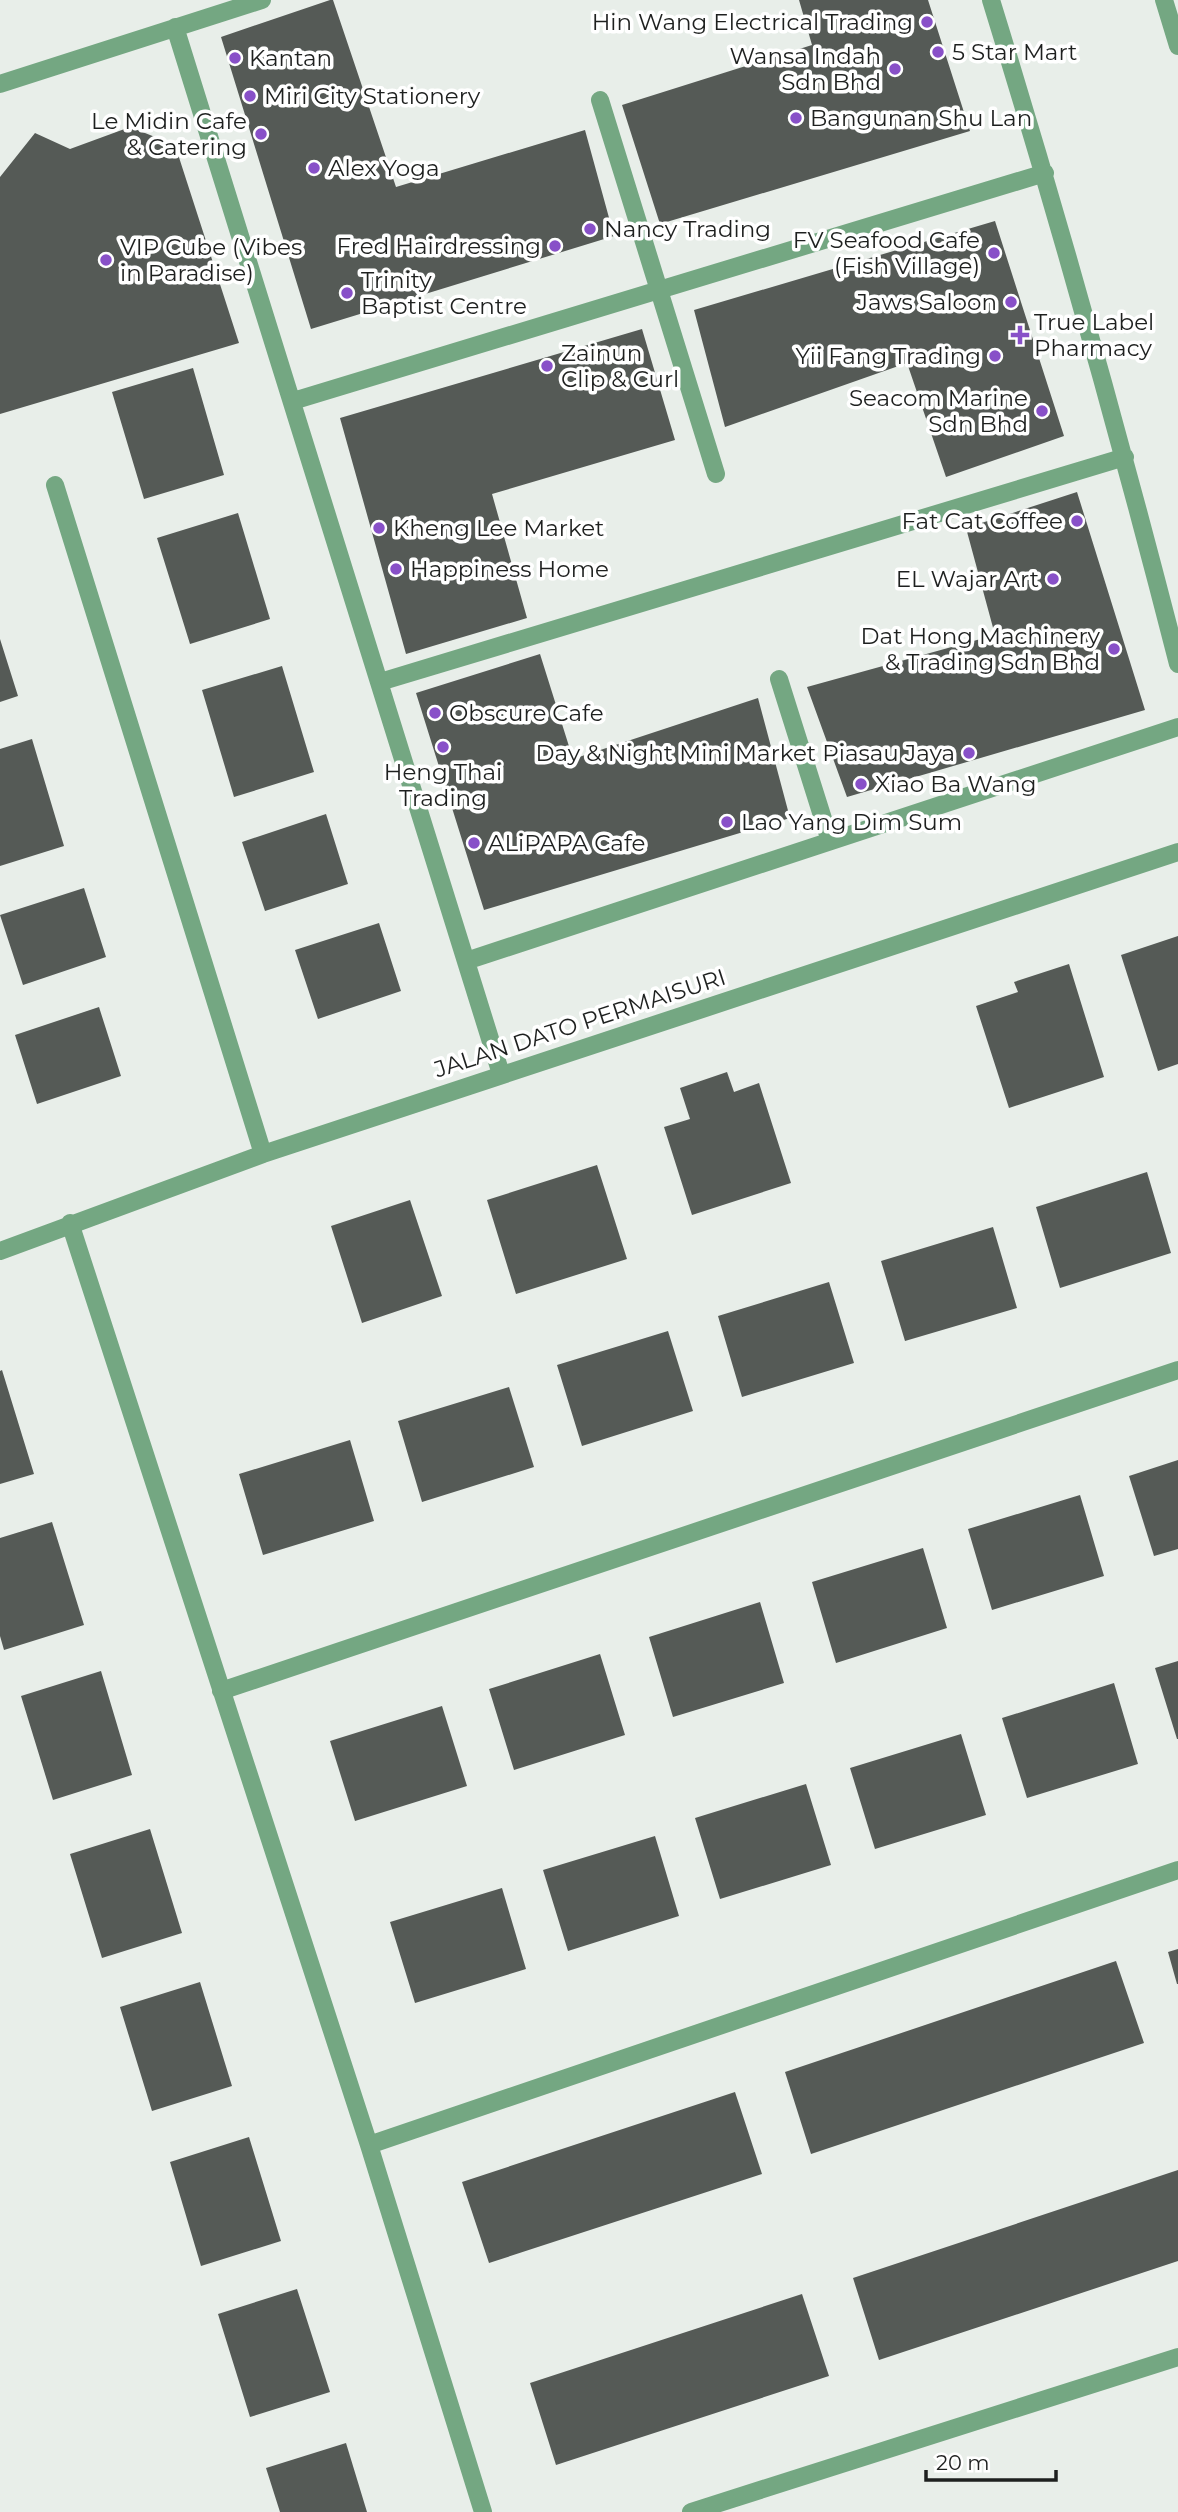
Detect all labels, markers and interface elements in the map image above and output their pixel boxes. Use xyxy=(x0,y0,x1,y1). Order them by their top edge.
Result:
place label: Hin Wang Electrical Trading xyxy=(592,8,913,36)
marker: Hin Wang Electrical Trading xyxy=(919,14,935,30)
place label: 5 Star Mart xyxy=(952,38,1077,66)
place label: Wansa Indah Sdn Bhd xyxy=(730,42,881,96)
place label: Kantan xyxy=(249,44,332,72)
marker: 5 Star Mart xyxy=(930,44,946,60)
marker: Kantan xyxy=(227,50,243,66)
marker: Wansa Indah Sdn Bhd xyxy=(887,61,903,77)
place label: Miri City Stationery xyxy=(264,82,481,110)
marker: Miri City Stationery xyxy=(242,88,258,104)
place label: Bangunan Shu Lan xyxy=(810,104,1032,132)
place label: Le Midin Cafe & Catering xyxy=(91,107,247,161)
marker: Bangunan Shu Lan xyxy=(788,110,804,126)
marker: Le Midin Cafe & Catering xyxy=(253,126,269,142)
place label: Alex Yoga xyxy=(328,154,440,182)
marker: Alex Yoga xyxy=(306,160,322,176)
place label: Nancy Trading xyxy=(604,215,771,243)
marker: Nancy Trading xyxy=(582,221,598,237)
place label: FV Seafood Cafe (Fish Village) xyxy=(793,226,980,280)
place label: Fred Hairdressing xyxy=(336,232,541,260)
place label: VIP Cube (Vibes in Paradise) xyxy=(120,233,302,287)
marker: Fred Hairdressing xyxy=(547,238,563,254)
marker: FV Seafood Cafe (Fish Village) xyxy=(986,245,1002,261)
marker: VIP Cube (Vibes in Paradise) xyxy=(98,252,114,268)
place label: Trinity Baptist Centre xyxy=(361,266,527,320)
marker: Trinity Baptist Centre xyxy=(339,285,355,301)
place label: Jaws Saloon xyxy=(856,288,997,316)
marker: Jaws Saloon xyxy=(1003,294,1019,310)
place label: True Label Pharmacy xyxy=(1034,308,1154,362)
marker: True Label Pharmacy xyxy=(1012,327,1028,343)
place label: Zainun Clip & Curl xyxy=(561,339,679,393)
place label: Yii Fang Trading xyxy=(795,342,981,370)
marker: Yii Fang Trading xyxy=(987,348,1003,364)
marker: Zainun Clip & Curl xyxy=(539,358,555,374)
place label: Seacom Marine Sdn Bhd xyxy=(849,384,1028,438)
marker: Seacom Marine Sdn Bhd xyxy=(1034,403,1050,419)
place label: Fat Cat Coffee xyxy=(901,507,1063,535)
marker: Fat Cat Coffee xyxy=(1069,513,1085,529)
place label: Kheng Lee Market xyxy=(393,514,604,542)
marker: Kheng Lee Market xyxy=(371,520,387,536)
place label: Happiness Home xyxy=(410,555,609,583)
marker: Happiness Home xyxy=(388,561,404,577)
place label: EL Wajar Art xyxy=(896,565,1039,593)
marker: EL Wajar Art xyxy=(1045,571,1061,587)
place label: Dat Hong Machinery & Trading Sdn Bhd xyxy=(861,622,1101,676)
marker: Dat Hong Machinery & Trading Sdn Bhd xyxy=(1106,641,1122,657)
place label: Obscure Cafe xyxy=(449,699,604,727)
marker: Obscure Cafe xyxy=(427,705,443,721)
marker: Heng Thai Trading xyxy=(435,739,451,755)
place label: Day & Night Mini Market Piasau Jaya xyxy=(536,739,955,767)
marker: Day & Night Mini Market Piasau Jaya xyxy=(961,745,977,761)
place label: Heng Thai Trading xyxy=(384,758,502,812)
place label: Xiao Ba Wang xyxy=(875,770,1036,798)
marker: Xiao Ba Wang xyxy=(853,776,869,792)
place label: Lao Yang Dim Sum xyxy=(741,808,962,836)
marker: Lao Yang Dim Sum xyxy=(719,814,735,830)
place label: ALiPAPA Cafe xyxy=(488,829,645,857)
marker: ALiPAPA Cafe xyxy=(466,835,482,851)
street label: JALAN DATO PERMAISURI xyxy=(430,963,729,1084)
scale bar xyxy=(926,2438,1056,2482)
text: 20 m xyxy=(936,2450,990,2475)

